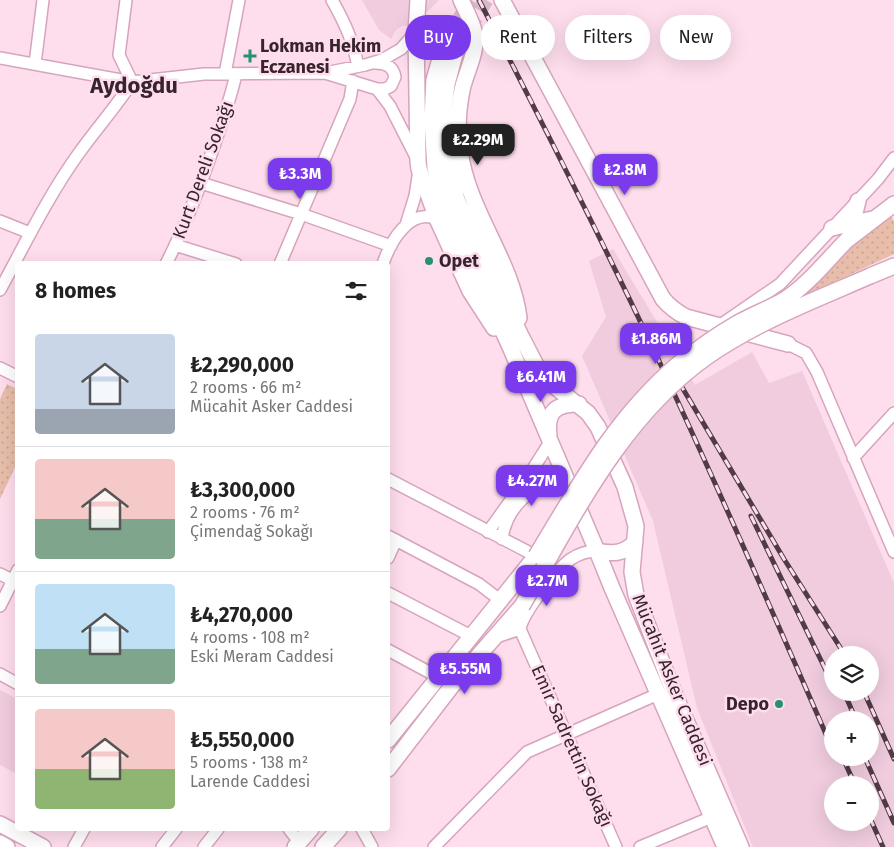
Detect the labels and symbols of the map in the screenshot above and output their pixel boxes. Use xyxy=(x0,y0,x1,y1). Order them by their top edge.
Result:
place label: Lokman Hekim Eczanesi xyxy=(260,35,381,78)
marker: Lokman Hekim Eczanesi xyxy=(244,50,256,62)
district label: Aydoğdu xyxy=(89,72,178,99)
street label: Kurt Dereli Sokağı xyxy=(168,98,238,242)
pin: ₺2.29M xyxy=(437,124,519,166)
pin: ₺2.8M xyxy=(590,154,660,196)
pin: ₺3.3M xyxy=(265,158,335,200)
place label: Opet xyxy=(439,250,480,272)
marker: Opet xyxy=(423,255,435,267)
pin: ₺1.86M xyxy=(615,322,697,365)
pin: ₺6.41M xyxy=(500,360,582,403)
pin: ₺4.27M xyxy=(491,464,573,507)
pin: ₺2.7M xyxy=(512,564,582,607)
street label: Mücahit Asker Caddesi xyxy=(627,591,717,769)
pin: ₺5.55M xyxy=(424,652,506,695)
street label: Emir Sadrettin Sokağı xyxy=(526,662,618,830)
place label: Depo xyxy=(726,693,769,715)
marker: Depo xyxy=(773,698,785,710)

